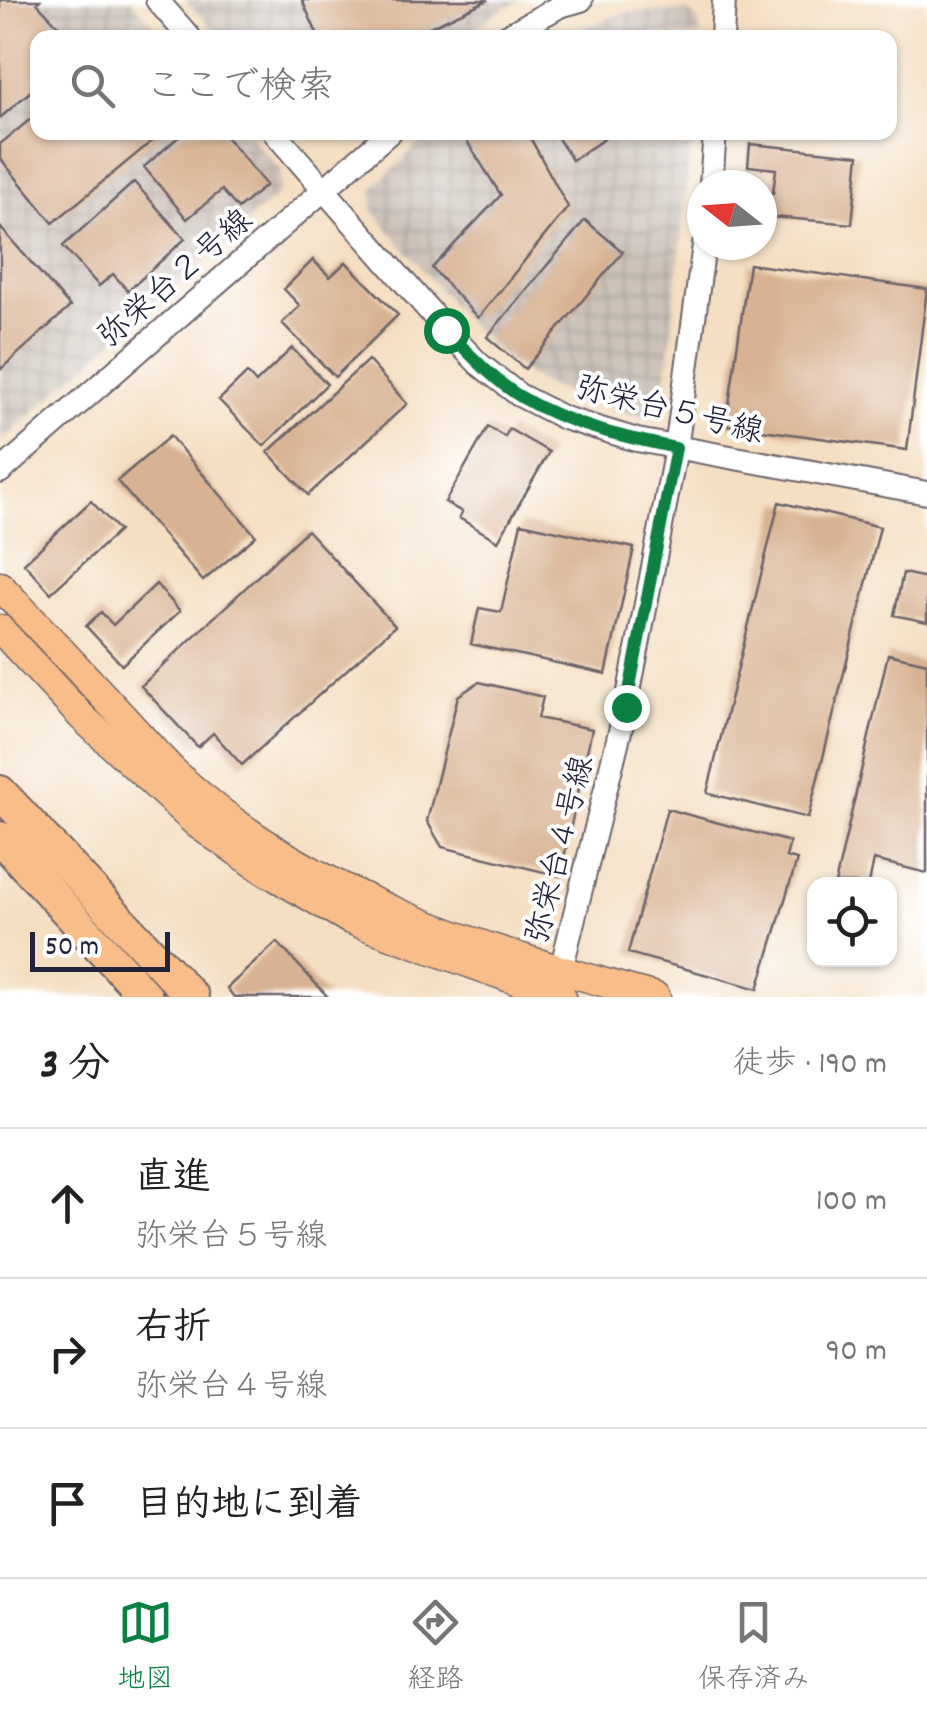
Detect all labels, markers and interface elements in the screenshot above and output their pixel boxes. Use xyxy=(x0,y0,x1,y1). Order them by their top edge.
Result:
search box xyxy=(30,30,897,140)
icon: search xyxy=(65,58,120,113)
text: ここで検索 xyxy=(145,62,335,117)
north arrow xyxy=(687,170,777,260)
street label: 弥栄台２号線 xyxy=(90,200,265,361)
route start xyxy=(424,308,470,354)
street label: 弥栄台５号線 xyxy=(570,367,768,458)
route end xyxy=(604,685,650,731)
street label: 弥栄台４号線 xyxy=(517,751,608,949)
map controls xyxy=(807,877,897,967)
button: locate xyxy=(807,877,897,967)
scale bar xyxy=(30,927,170,971)
text: 50 m xyxy=(45,929,99,969)
text: 3 分 xyxy=(40,1038,110,1098)
text: 徒歩 · 190 m xyxy=(733,1043,887,1089)
text: 直進 xyxy=(135,1153,211,1208)
icon: ahead xyxy=(40,1176,95,1231)
text: 100 m xyxy=(816,1180,887,1226)
text: 弥栄台５号線 xyxy=(135,1216,327,1262)
text: 右折 xyxy=(135,1303,211,1358)
icon: right xyxy=(40,1326,95,1381)
text: 90 m xyxy=(826,1330,887,1376)
text: 弥栄台４号線 xyxy=(135,1366,327,1412)
icon: arrive xyxy=(40,1476,95,1531)
text: 目的地に到着 xyxy=(135,1480,363,1535)
tab: 地図 xyxy=(117,1595,173,1702)
tab: 経路 xyxy=(407,1595,464,1702)
tab: 保存済み xyxy=(698,1595,810,1702)

